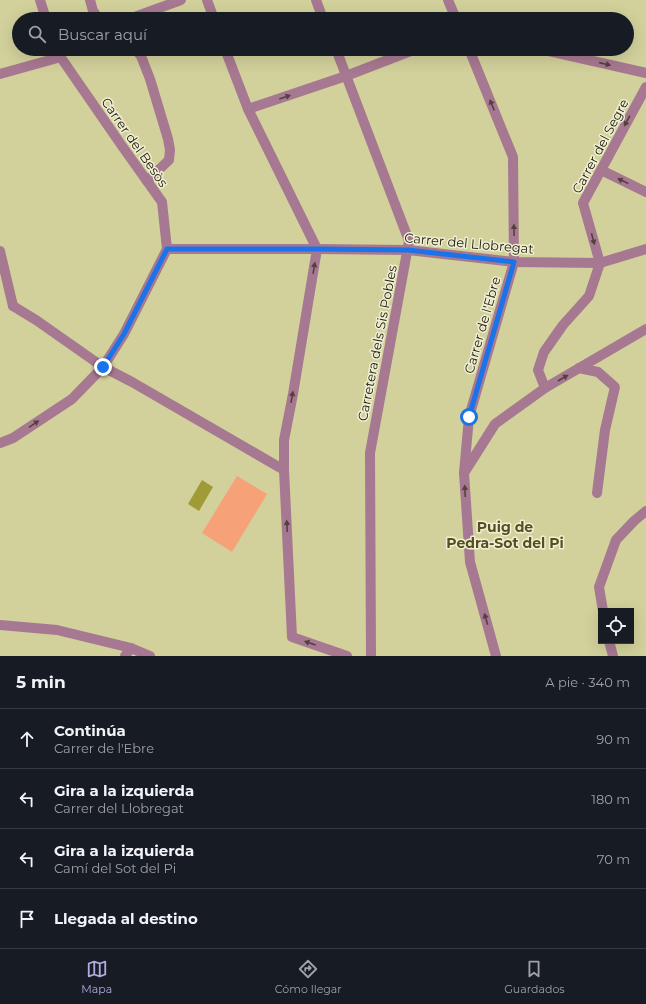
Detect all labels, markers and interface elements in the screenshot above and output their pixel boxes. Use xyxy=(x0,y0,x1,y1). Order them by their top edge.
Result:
search box xyxy=(12,12,634,56)
icon: search xyxy=(26,23,48,45)
text: Buscar aquí xyxy=(58,25,147,44)
one-way arrow xyxy=(599,61,611,67)
one-way arrow xyxy=(280,93,292,99)
street label: Carrer del Besòs xyxy=(98,94,172,190)
street label: Carrer del Segre xyxy=(568,96,632,196)
one-way arrow xyxy=(488,98,494,110)
one-way arrow xyxy=(624,115,631,127)
one-way arrow xyxy=(618,178,629,184)
one-way arrow xyxy=(511,223,517,236)
street label: Carrer del Llobregat xyxy=(404,229,534,257)
one-way arrow xyxy=(591,233,597,245)
one-way arrow xyxy=(311,262,317,274)
street label: Carretera dels Sis Pobles xyxy=(354,264,400,422)
street label: Carrer de l'Ebre xyxy=(461,275,504,375)
route end xyxy=(94,358,112,376)
one-way arrow xyxy=(557,374,569,381)
one-way arrow xyxy=(290,390,296,403)
route start xyxy=(460,408,478,426)
one-way arrow xyxy=(29,420,39,428)
one-way arrow xyxy=(462,485,469,497)
district label: Puig de Pedra-Sot del Pi xyxy=(446,518,564,552)
one-way arrow xyxy=(284,519,290,532)
map controls xyxy=(598,608,634,644)
button: locate xyxy=(598,608,634,644)
one-way arrow xyxy=(483,612,489,624)
one-way arrow xyxy=(304,640,316,646)
text: 5 min xyxy=(16,672,66,692)
text: A pie · 340 m xyxy=(545,674,630,690)
text: Continúa xyxy=(54,721,126,740)
icon: ahead xyxy=(16,728,38,750)
text: 90 m xyxy=(596,731,630,747)
text: Carrer de l'Ebre xyxy=(54,740,154,756)
text: Gira a la izquierda xyxy=(54,781,194,800)
icon: left xyxy=(16,788,38,810)
text: 180 m xyxy=(591,791,630,807)
text: Carrer del Llobregat xyxy=(54,800,184,816)
text: Gira a la izquierda xyxy=(54,841,194,860)
icon: left xyxy=(16,848,38,870)
text: 70 m xyxy=(597,851,630,867)
text: Camí del Sot del Pi xyxy=(54,860,176,876)
icon: arrive xyxy=(16,908,38,930)
text: Llegada al destino xyxy=(54,909,198,928)
tab: Mapa xyxy=(81,958,112,996)
tab: Cómo llegar xyxy=(275,958,342,996)
tab: Guardados xyxy=(504,958,565,996)

